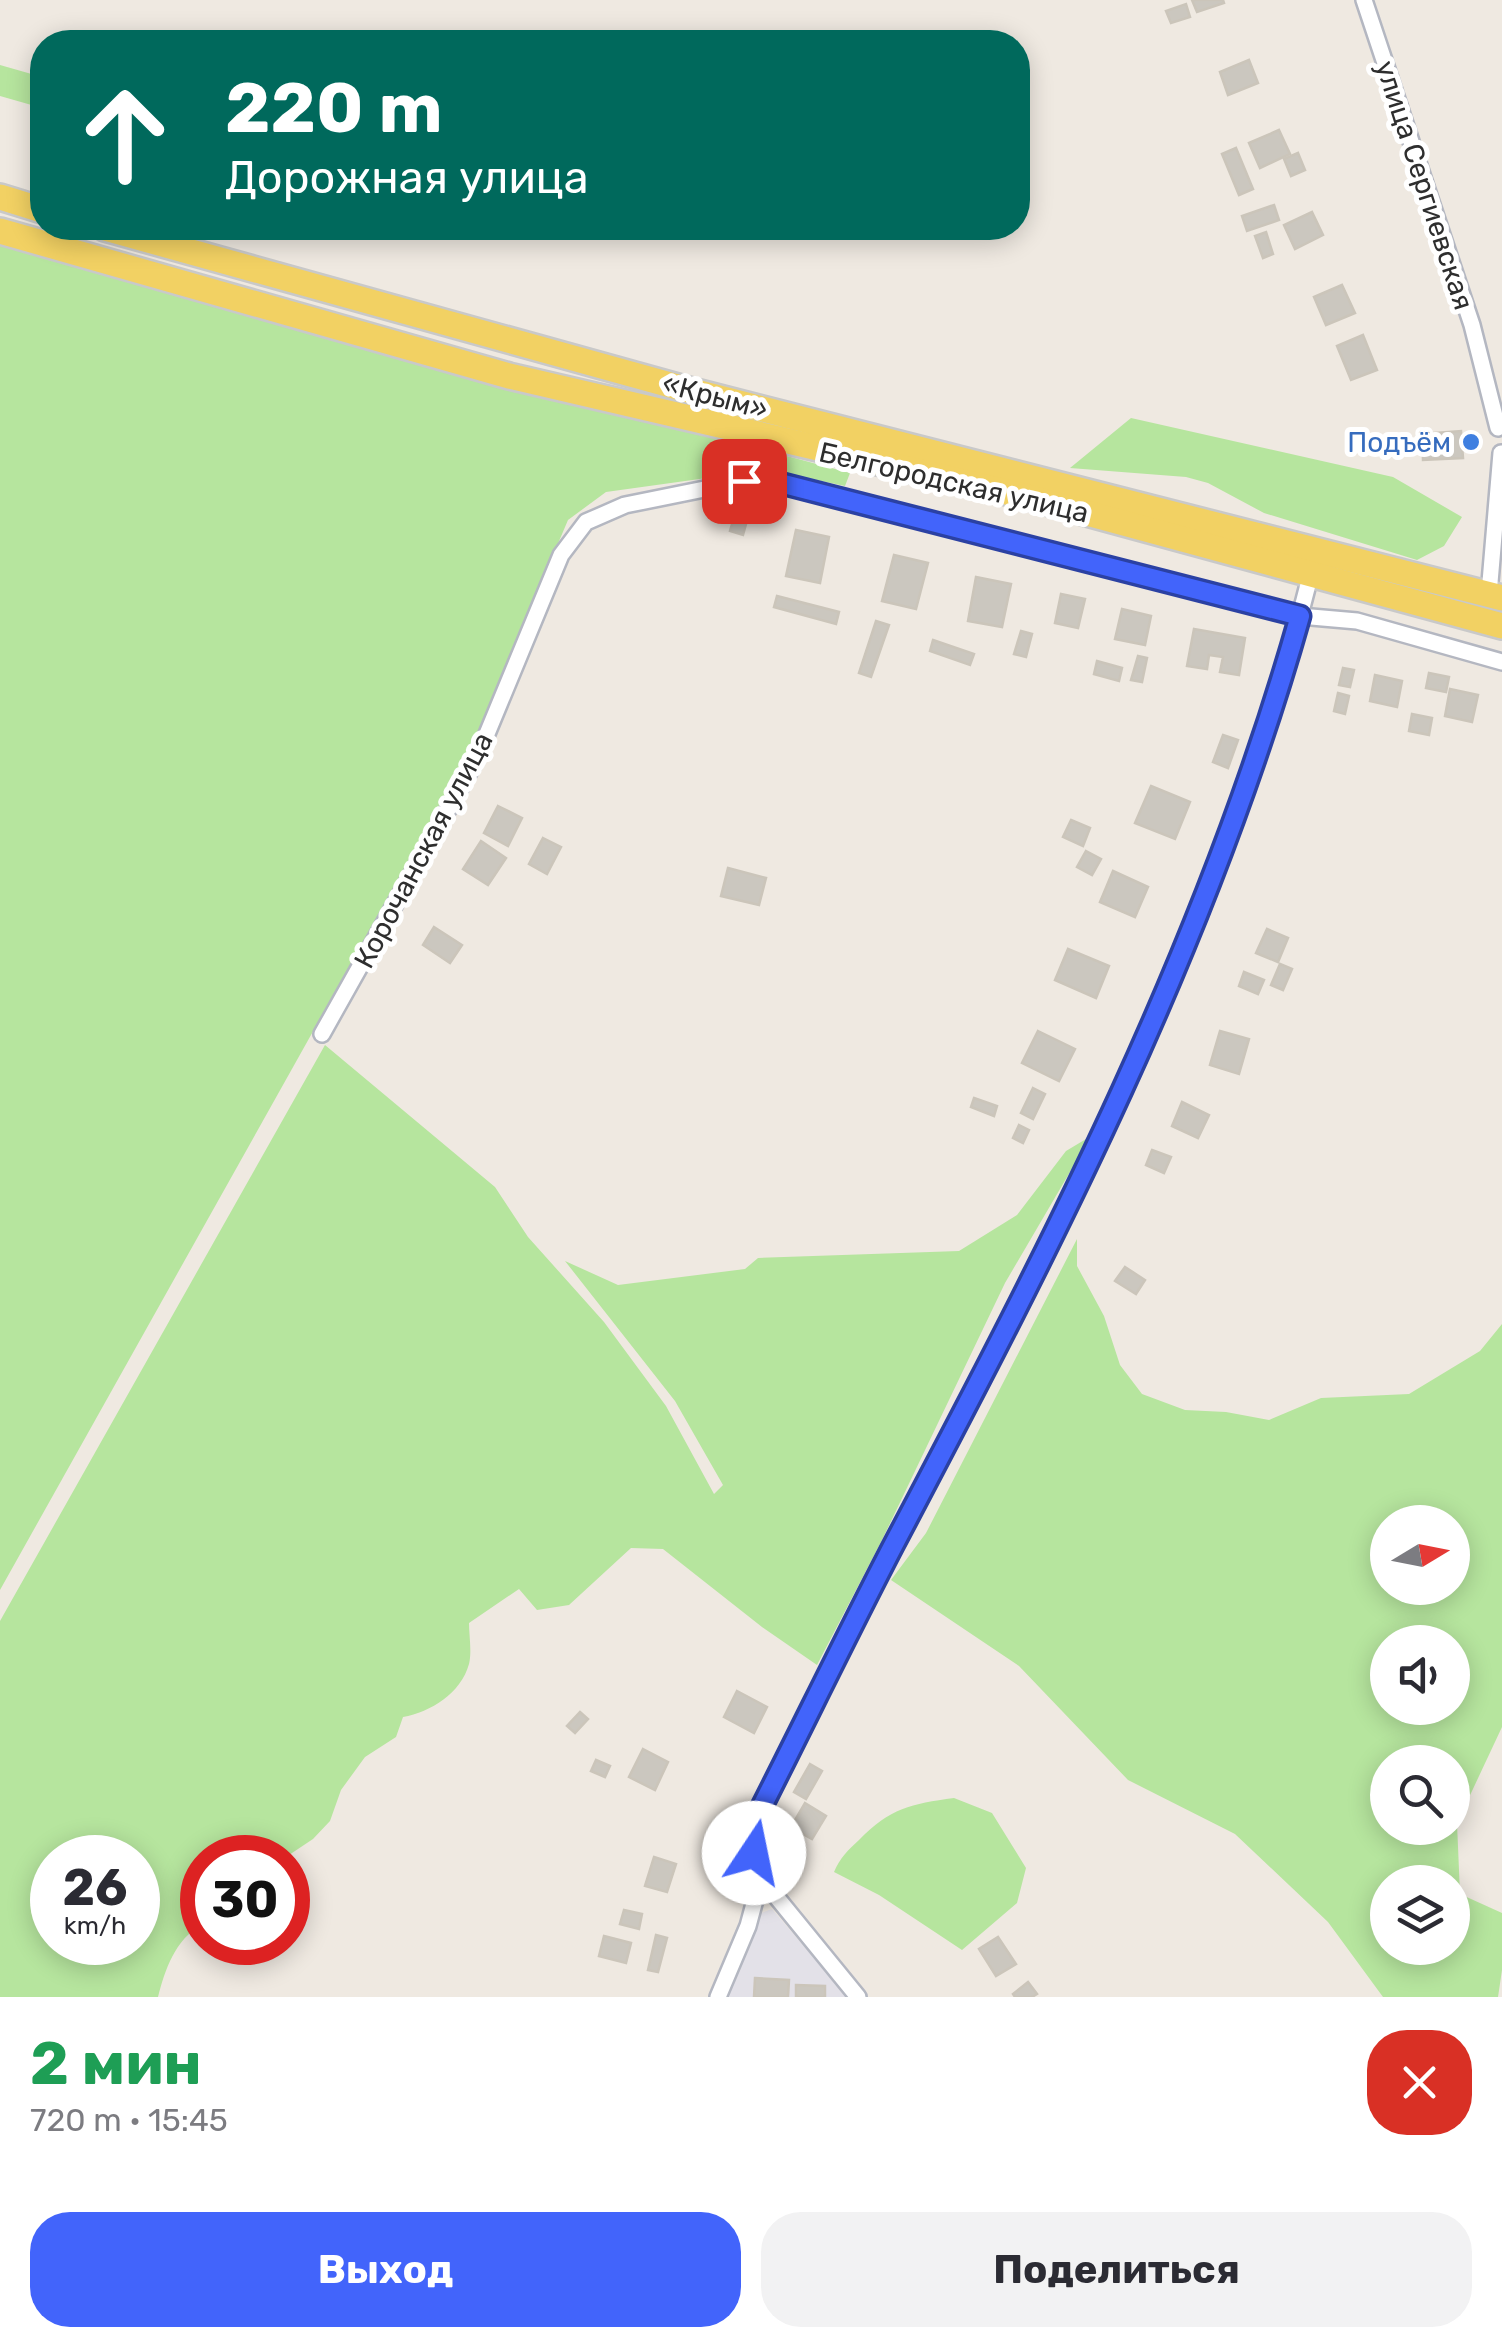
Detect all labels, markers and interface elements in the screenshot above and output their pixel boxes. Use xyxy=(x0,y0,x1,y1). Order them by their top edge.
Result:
street label: улица Сергиевская xyxy=(1369,56,1480,314)
text: 220 m xyxy=(225,67,443,150)
icon: ahead xyxy=(60,70,190,200)
text: Дорожная улица xyxy=(225,151,589,204)
street label: «Крым» xyxy=(659,367,771,426)
place label: Подъём xyxy=(1347,426,1451,459)
marker: Подъём xyxy=(1460,431,1482,453)
street label: Белгородская улица xyxy=(816,435,1092,530)
pin xyxy=(702,439,787,524)
icon: arrive xyxy=(717,454,772,509)
street label: Корочанская улица xyxy=(347,727,500,974)
north arrow xyxy=(1370,1505,1470,1605)
map controls xyxy=(1370,1505,1470,1965)
button: sound xyxy=(1370,1625,1470,1725)
button: search xyxy=(1370,1745,1470,1845)
position arrow xyxy=(702,1801,806,1905)
speed limit sign: 30 xyxy=(180,1835,310,1965)
text: 26 xyxy=(62,1858,128,1918)
button: layers xyxy=(1370,1865,1470,1965)
text: km/h xyxy=(64,1911,126,1940)
text: 2 мин xyxy=(30,2028,202,2099)
button: close xyxy=(1367,2030,1472,2135)
text: 720 m · 15:45 xyxy=(30,2101,228,2139)
button: Выход xyxy=(30,2212,741,2327)
button: Поделиться xyxy=(761,2212,1472,2327)

